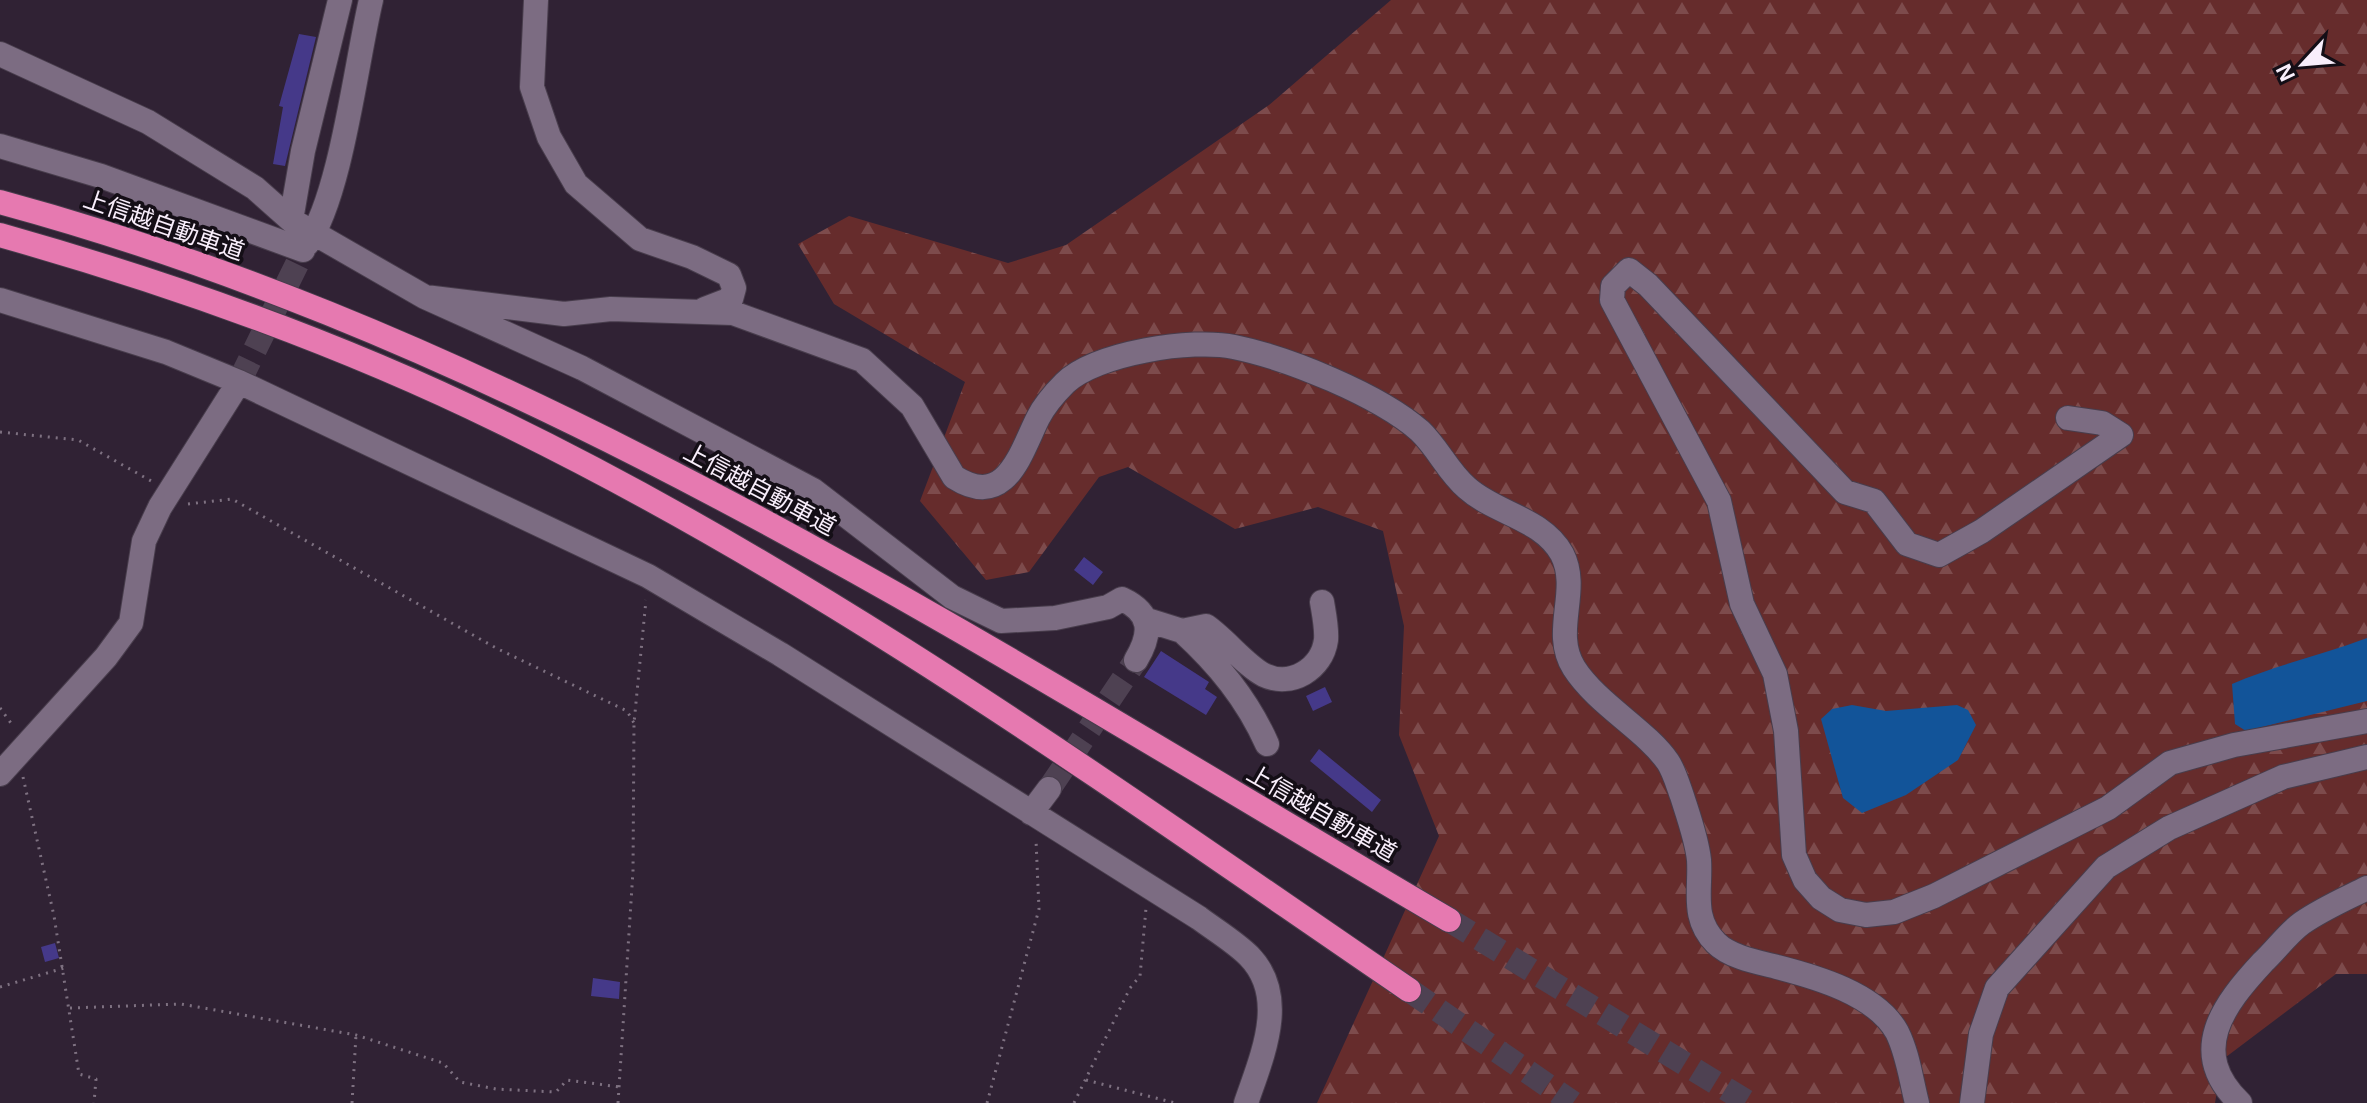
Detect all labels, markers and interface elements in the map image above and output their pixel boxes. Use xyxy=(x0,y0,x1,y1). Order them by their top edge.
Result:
north arrow xyxy=(2263,24,2343,104)
text: N xyxy=(2271,60,2300,85)
street label: 上信越自動車道 xyxy=(80,185,248,265)
street label: 上信越自動車道 xyxy=(679,438,841,540)
street label: 上信越自動車道 xyxy=(1243,759,1401,867)

